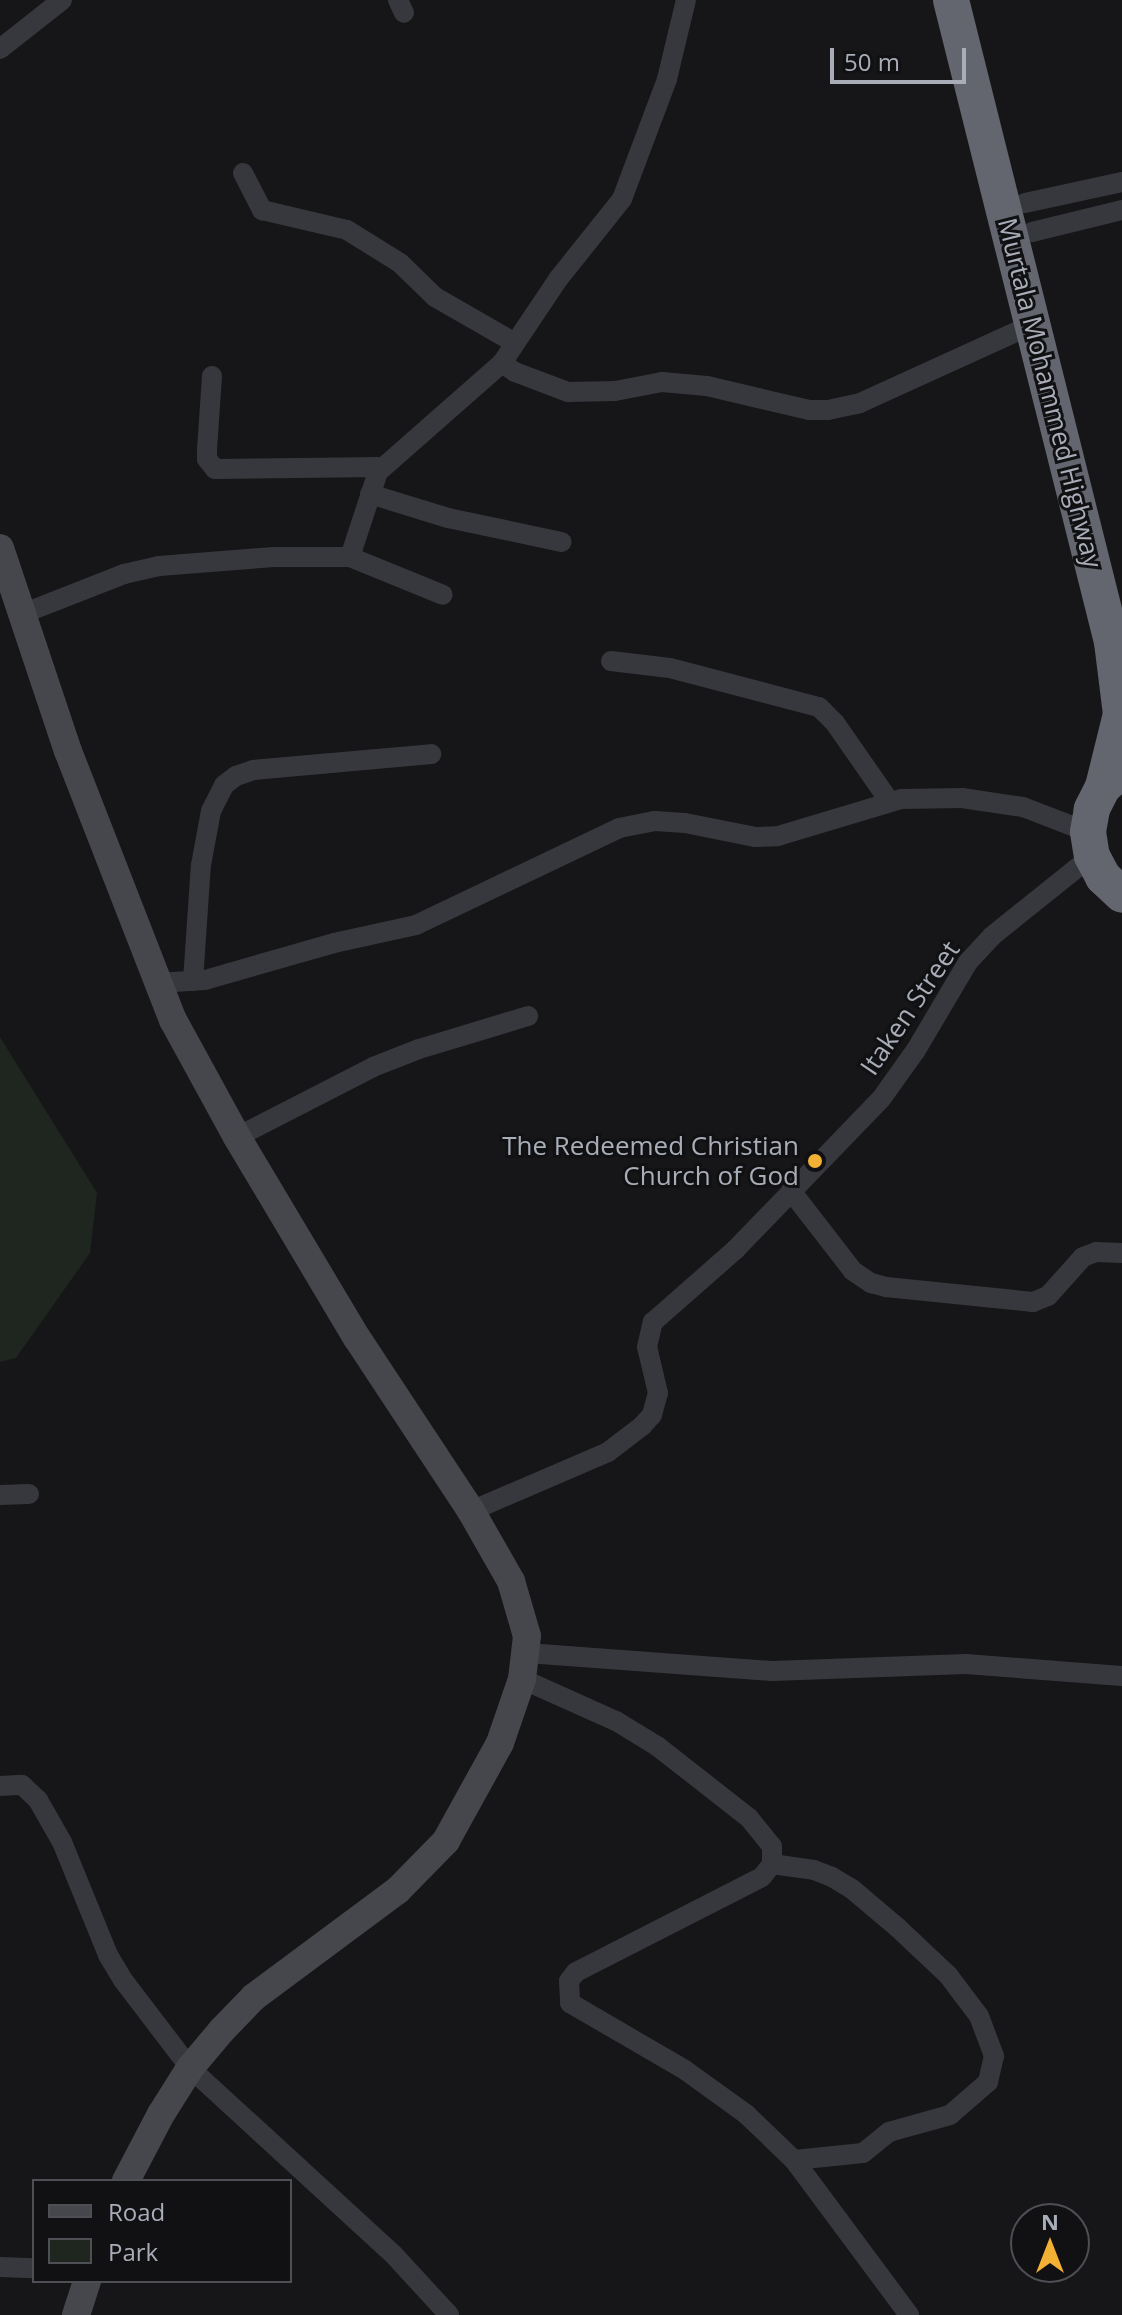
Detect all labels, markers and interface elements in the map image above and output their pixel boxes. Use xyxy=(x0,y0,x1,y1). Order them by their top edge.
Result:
scale bar xyxy=(834,32,970,82)
text: 50 m xyxy=(844,45,900,78)
street label: Murtala Mohammed Highway xyxy=(991,215,1109,571)
street label: Itaken Street xyxy=(854,935,966,1081)
place label: The Redeemed Christian Church of God xyxy=(502,1130,799,1192)
marker: The Redeemed Christian Church of God xyxy=(806,1152,824,1170)
legend xyxy=(32,2179,292,2283)
text: Road xyxy=(108,2195,165,2228)
north arrow xyxy=(1010,2203,1090,2283)
text: N xyxy=(1041,2206,1059,2236)
text: Park xyxy=(108,2235,158,2268)

